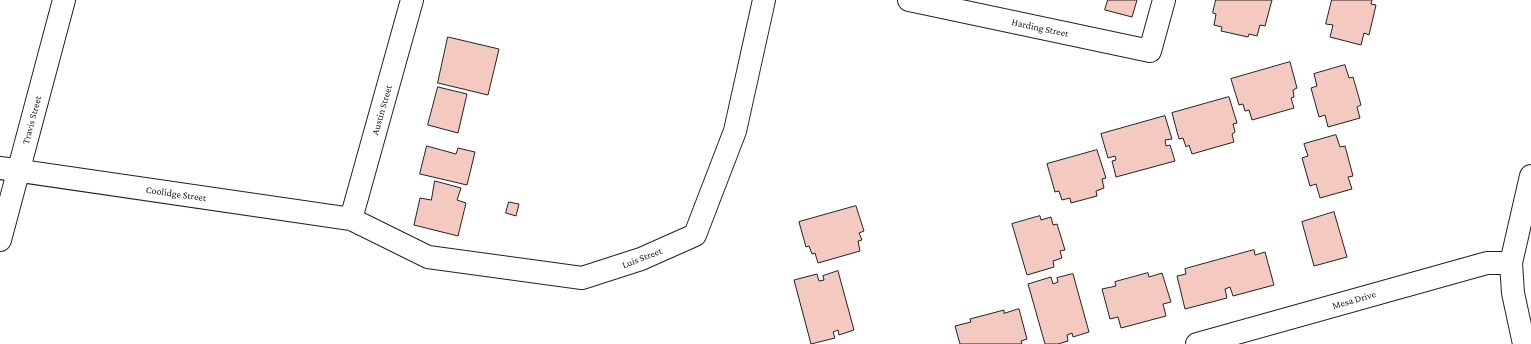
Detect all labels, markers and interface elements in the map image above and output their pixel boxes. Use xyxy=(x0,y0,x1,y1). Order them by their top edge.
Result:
street label: Harding Street xyxy=(1010,16,1070,40)
street label: Austin Street xyxy=(369,84,395,136)
street label: Travis Street xyxy=(20,94,44,146)
street label: Coolidge Street xyxy=(145,184,207,204)
street label: Luis Street xyxy=(620,245,664,271)
street label: Mesa Drive xyxy=(1331,288,1377,312)

